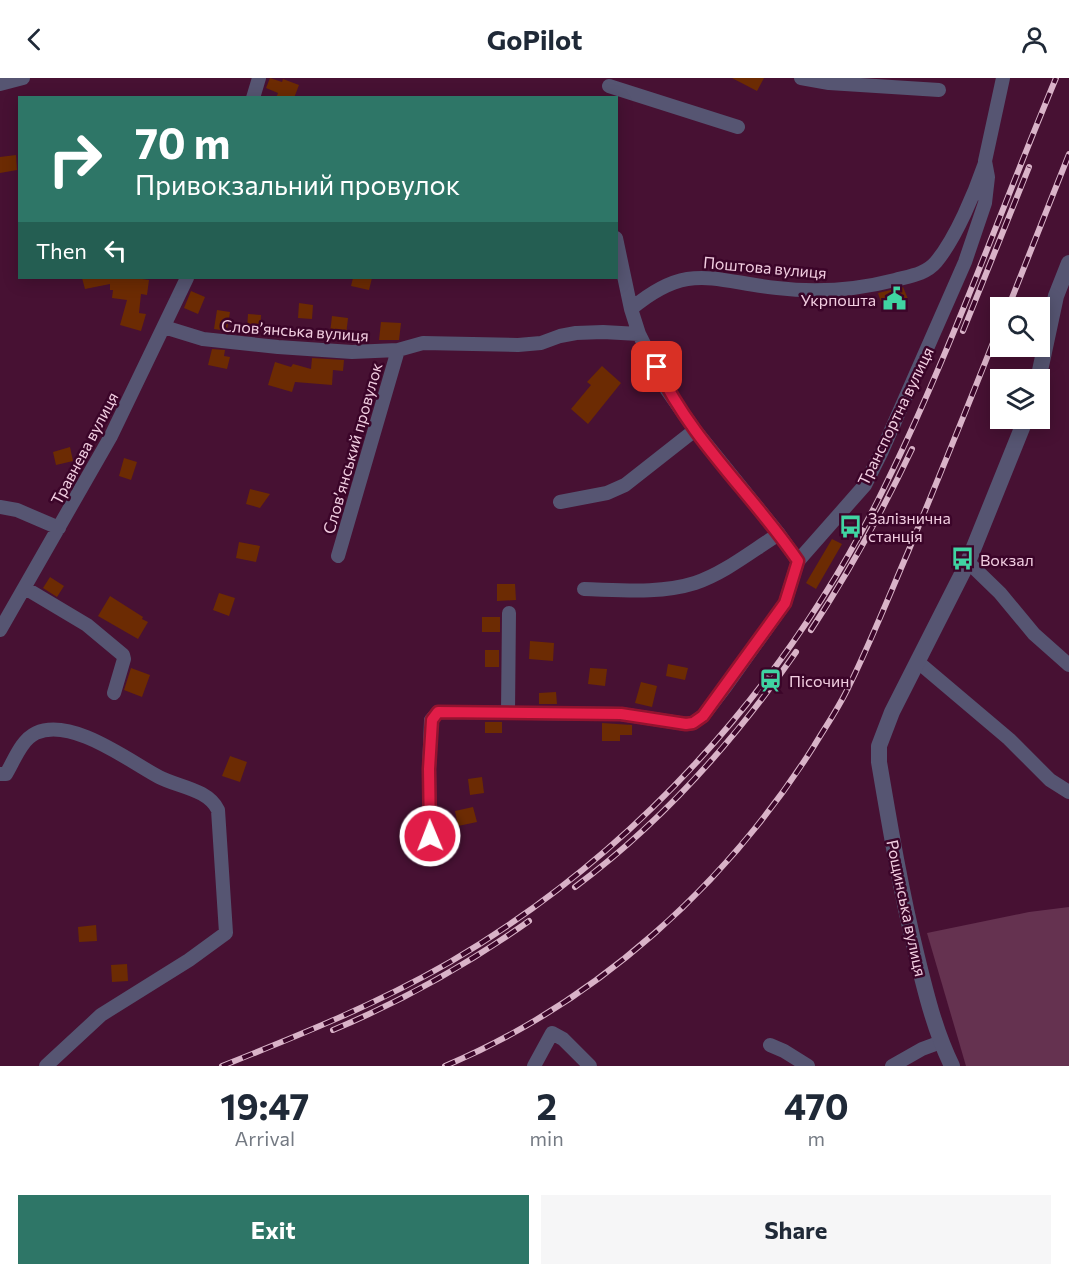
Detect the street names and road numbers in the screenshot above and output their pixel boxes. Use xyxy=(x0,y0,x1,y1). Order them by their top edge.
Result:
street label: Поштова вулиця xyxy=(702,252,828,282)
street label: Слов’янська вулиця xyxy=(221,315,369,345)
street label: Транспортна вулиця xyxy=(853,344,937,488)
street label: Слов’янський провулок xyxy=(318,360,386,536)
street label: Травнева вулиця xyxy=(46,388,122,508)
street label: Рощинська вулиця xyxy=(883,838,931,978)

